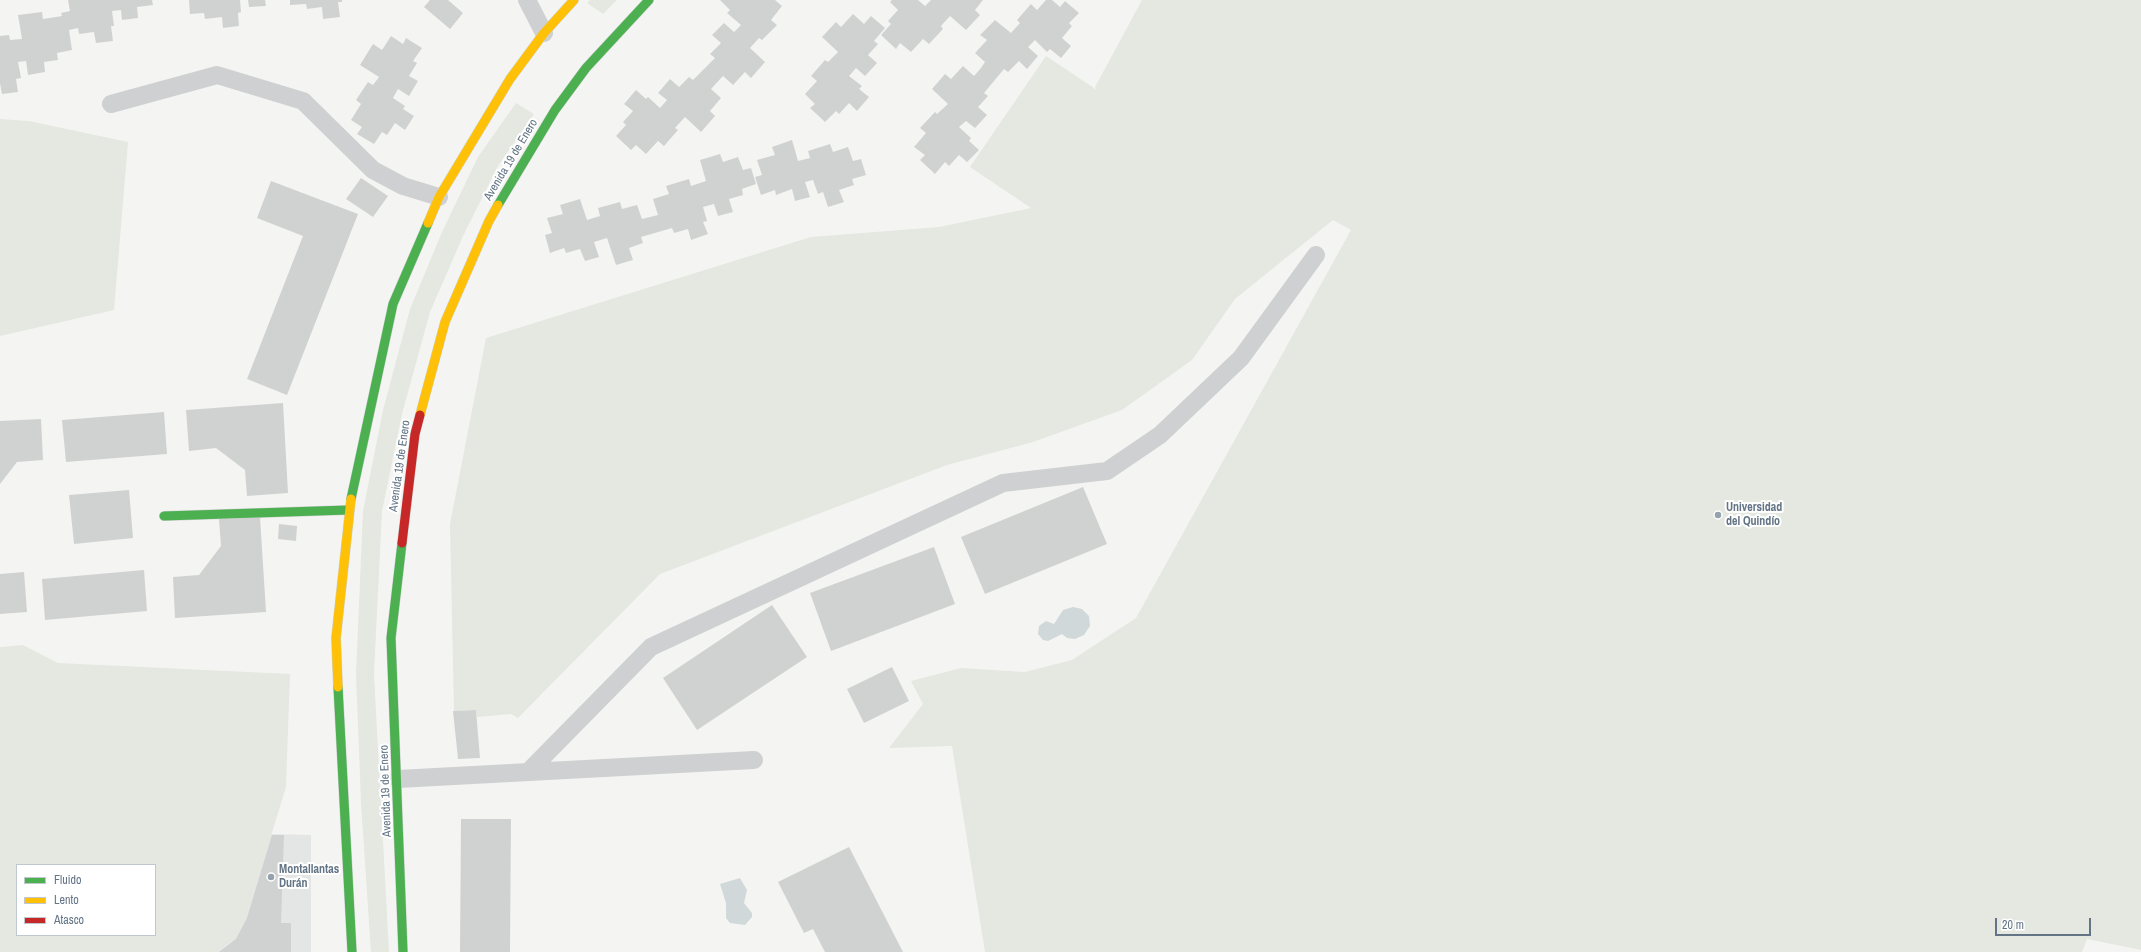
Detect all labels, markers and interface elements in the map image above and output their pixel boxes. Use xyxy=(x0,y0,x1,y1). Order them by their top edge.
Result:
street label: Avenida 19 de Enero xyxy=(481,117,541,203)
street label: Avenida 19 de Enero xyxy=(386,419,414,513)
place label: Universidad del Quindío xyxy=(1726,501,1782,529)
marker: Universidad del Quindío xyxy=(1713,510,1723,520)
street label: Avenida 19 de Enero xyxy=(377,745,395,837)
place label: Montallantas Durán xyxy=(279,863,339,891)
legend xyxy=(16,864,156,936)
text: Fluido xyxy=(54,872,81,888)
marker: Montallantas Durán xyxy=(266,872,276,882)
text: Lento xyxy=(54,892,79,908)
scale bar xyxy=(1997,910,2093,936)
text: Atasco xyxy=(54,912,84,928)
text: 20 m xyxy=(2002,917,2024,933)

